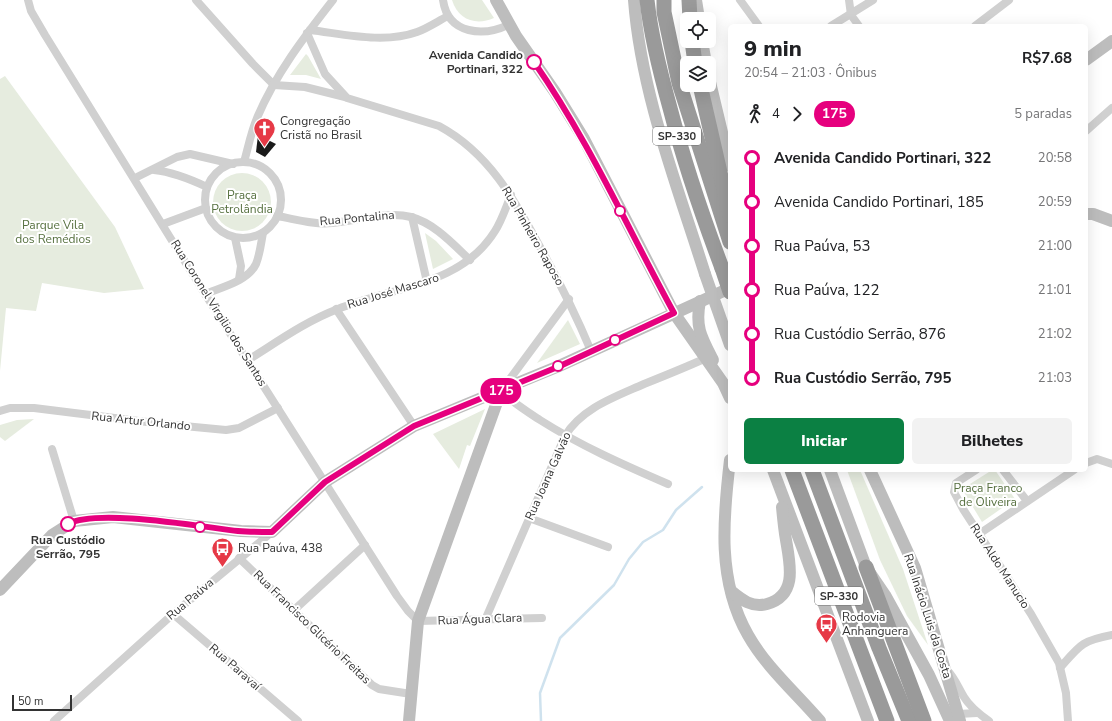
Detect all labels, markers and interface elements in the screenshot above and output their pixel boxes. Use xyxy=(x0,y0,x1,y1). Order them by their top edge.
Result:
map controls xyxy=(680,12,716,92)
button: locate xyxy=(680,12,716,48)
text: 9 min xyxy=(744,34,802,64)
place label: Avenida Candido Portinari, 322 xyxy=(429,47,523,77)
text: R$7.68 xyxy=(1022,48,1072,68)
marker: Avenida Candido Portinari, 322 xyxy=(526,54,542,70)
button: layers xyxy=(680,56,716,92)
text: 20:54 – 21:03 · Ônibus xyxy=(744,64,877,82)
icon: walk xyxy=(744,103,766,125)
icon: forward xyxy=(786,103,808,125)
text: 175 xyxy=(822,104,847,123)
text: 4 xyxy=(772,105,780,123)
text: 5 paradas xyxy=(1014,105,1072,123)
place label: Congregação Cristã no Brasil xyxy=(280,113,362,143)
church icon: Congregação Cristã no Brasil xyxy=(251,115,277,148)
road number: SP-330 xyxy=(653,127,701,145)
text: Avenida Candido Portinari, 322 xyxy=(774,148,991,168)
text: 20:58 xyxy=(1038,149,1072,167)
street label: Rua Pinheiro Raposo xyxy=(498,184,568,289)
park label: Praça Petrolândia xyxy=(211,187,273,217)
text: Avenida Candido Portinari, 185 xyxy=(774,192,984,212)
text: 20:59 xyxy=(1038,193,1072,211)
unlabelled marker xyxy=(614,205,626,217)
street label: Rua Pontalina xyxy=(319,207,395,229)
park label: Parque Vila dos Remédios xyxy=(15,217,91,247)
text: Rua Paúva, 53 xyxy=(774,236,871,256)
street label: Rua Coronel Virgilio dos Santos xyxy=(167,237,271,390)
text: 21:00 xyxy=(1038,237,1072,255)
street label: Rua José Mascaro xyxy=(345,269,441,313)
text: Rua Paúva, 122 xyxy=(774,280,880,300)
text: 21:01 xyxy=(1038,281,1072,299)
text: Rua Custódio Serrão, 876 xyxy=(774,324,946,344)
text: 21:02 xyxy=(1038,325,1072,343)
unlabelled marker xyxy=(609,334,621,346)
unlabelled marker xyxy=(552,360,564,372)
text: Rua Custódio Serrão, 795 xyxy=(774,368,952,388)
text: 21:03 xyxy=(1038,369,1072,387)
line badge: 175 xyxy=(478,378,524,404)
text: 175 xyxy=(488,381,514,400)
street label: Rua Artur Orlando xyxy=(91,408,192,434)
button: Iniciar xyxy=(744,418,904,464)
button: Bilhetes xyxy=(912,418,1072,464)
street label: Rua Joana Galvão xyxy=(521,429,575,523)
park label: Praça Franco de Oliveira xyxy=(954,480,1023,510)
marker: Rua Custódio Serrão, 795 xyxy=(60,516,76,532)
street label: Rua Aldo Manucio xyxy=(966,520,1034,612)
unlabelled marker xyxy=(194,521,206,533)
place label: Rua Custódio Serrão, 795 xyxy=(31,532,105,562)
bus stop icon: Rua Paúva, 438 xyxy=(209,535,235,568)
place label: Rua Paúva, 438 xyxy=(238,540,322,556)
street label: Rua Inácio Luis da Costa xyxy=(900,552,956,680)
street label: Rua Francisco Glicério Freitas xyxy=(250,567,374,688)
street label: Rua Paúva xyxy=(163,575,217,623)
road number: SP-330 xyxy=(815,587,863,605)
place label: Rodovia Anhanguera xyxy=(842,609,908,639)
street label: Rua Água Clara xyxy=(437,610,523,628)
bus stop icon: Rodovia Anhanguera xyxy=(813,611,839,644)
street label: Rua Paravaí xyxy=(206,640,265,695)
scale bar xyxy=(12,693,72,712)
text: 50 m xyxy=(18,694,43,709)

